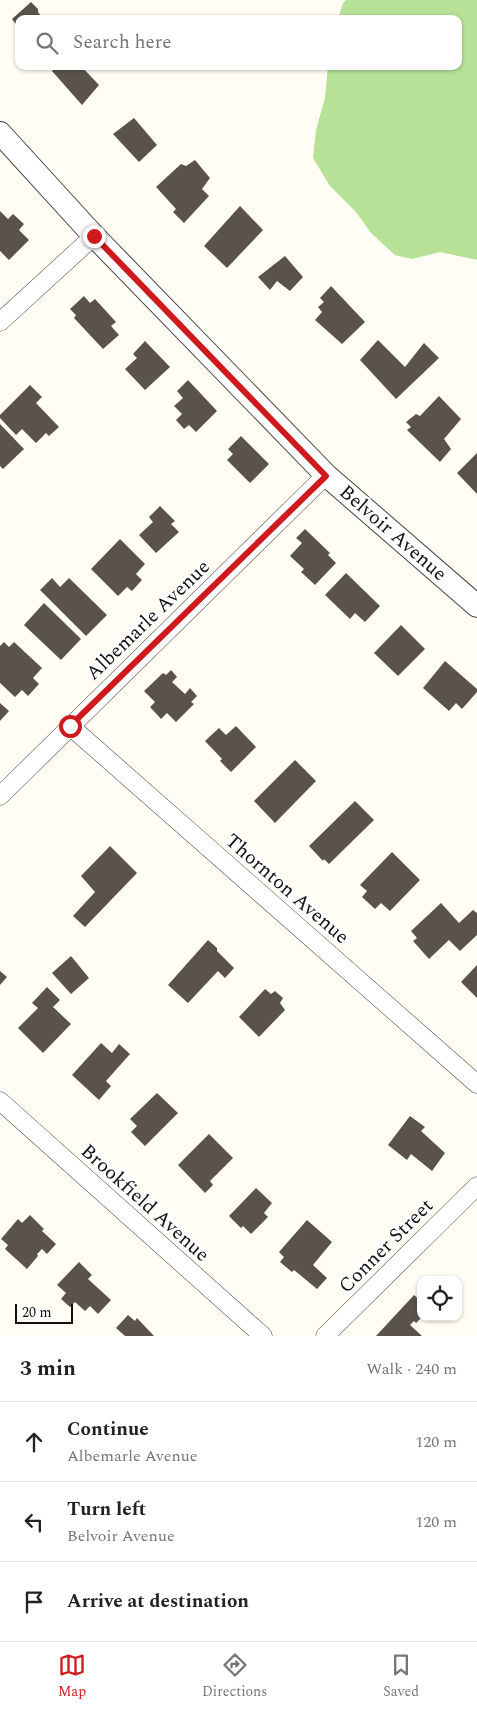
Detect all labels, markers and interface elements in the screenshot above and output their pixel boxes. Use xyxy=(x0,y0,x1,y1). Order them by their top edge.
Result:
search box xyxy=(15,15,462,70)
text: Search here xyxy=(73,28,172,57)
icon: search xyxy=(33,29,61,57)
route end xyxy=(83,225,106,248)
street label: Belvoir Avenue xyxy=(332,478,454,588)
street label: Albemarle Avenue xyxy=(79,553,217,687)
route start xyxy=(59,715,82,738)
street label: Thornton Avenue xyxy=(218,826,356,952)
street label: Brookfield Avenue xyxy=(74,1137,216,1269)
street label: Conner Street xyxy=(332,1192,440,1300)
map controls xyxy=(417,1276,462,1321)
button: locate xyxy=(417,1276,462,1321)
scale bar xyxy=(15,1301,72,1324)
text: 20 m xyxy=(22,1302,52,1323)
text: 3 min xyxy=(20,1353,76,1385)
text: Walk · 240 m xyxy=(366,1357,457,1381)
text: Continue xyxy=(67,1415,149,1444)
icon: ahead xyxy=(20,1428,48,1456)
text: 120 m xyxy=(415,1430,457,1454)
text: Albemarle Avenue xyxy=(67,1444,197,1468)
text: Turn left xyxy=(67,1495,146,1524)
icon: left xyxy=(20,1508,48,1536)
text: 120 m xyxy=(415,1510,457,1534)
text: Belvoir Avenue xyxy=(67,1524,175,1548)
text: Arrive at destination xyxy=(67,1587,249,1616)
icon: arrive xyxy=(20,1588,48,1616)
tab: Map xyxy=(58,1651,86,1702)
tab: Directions xyxy=(202,1651,267,1702)
tab: Saved xyxy=(383,1651,419,1702)

